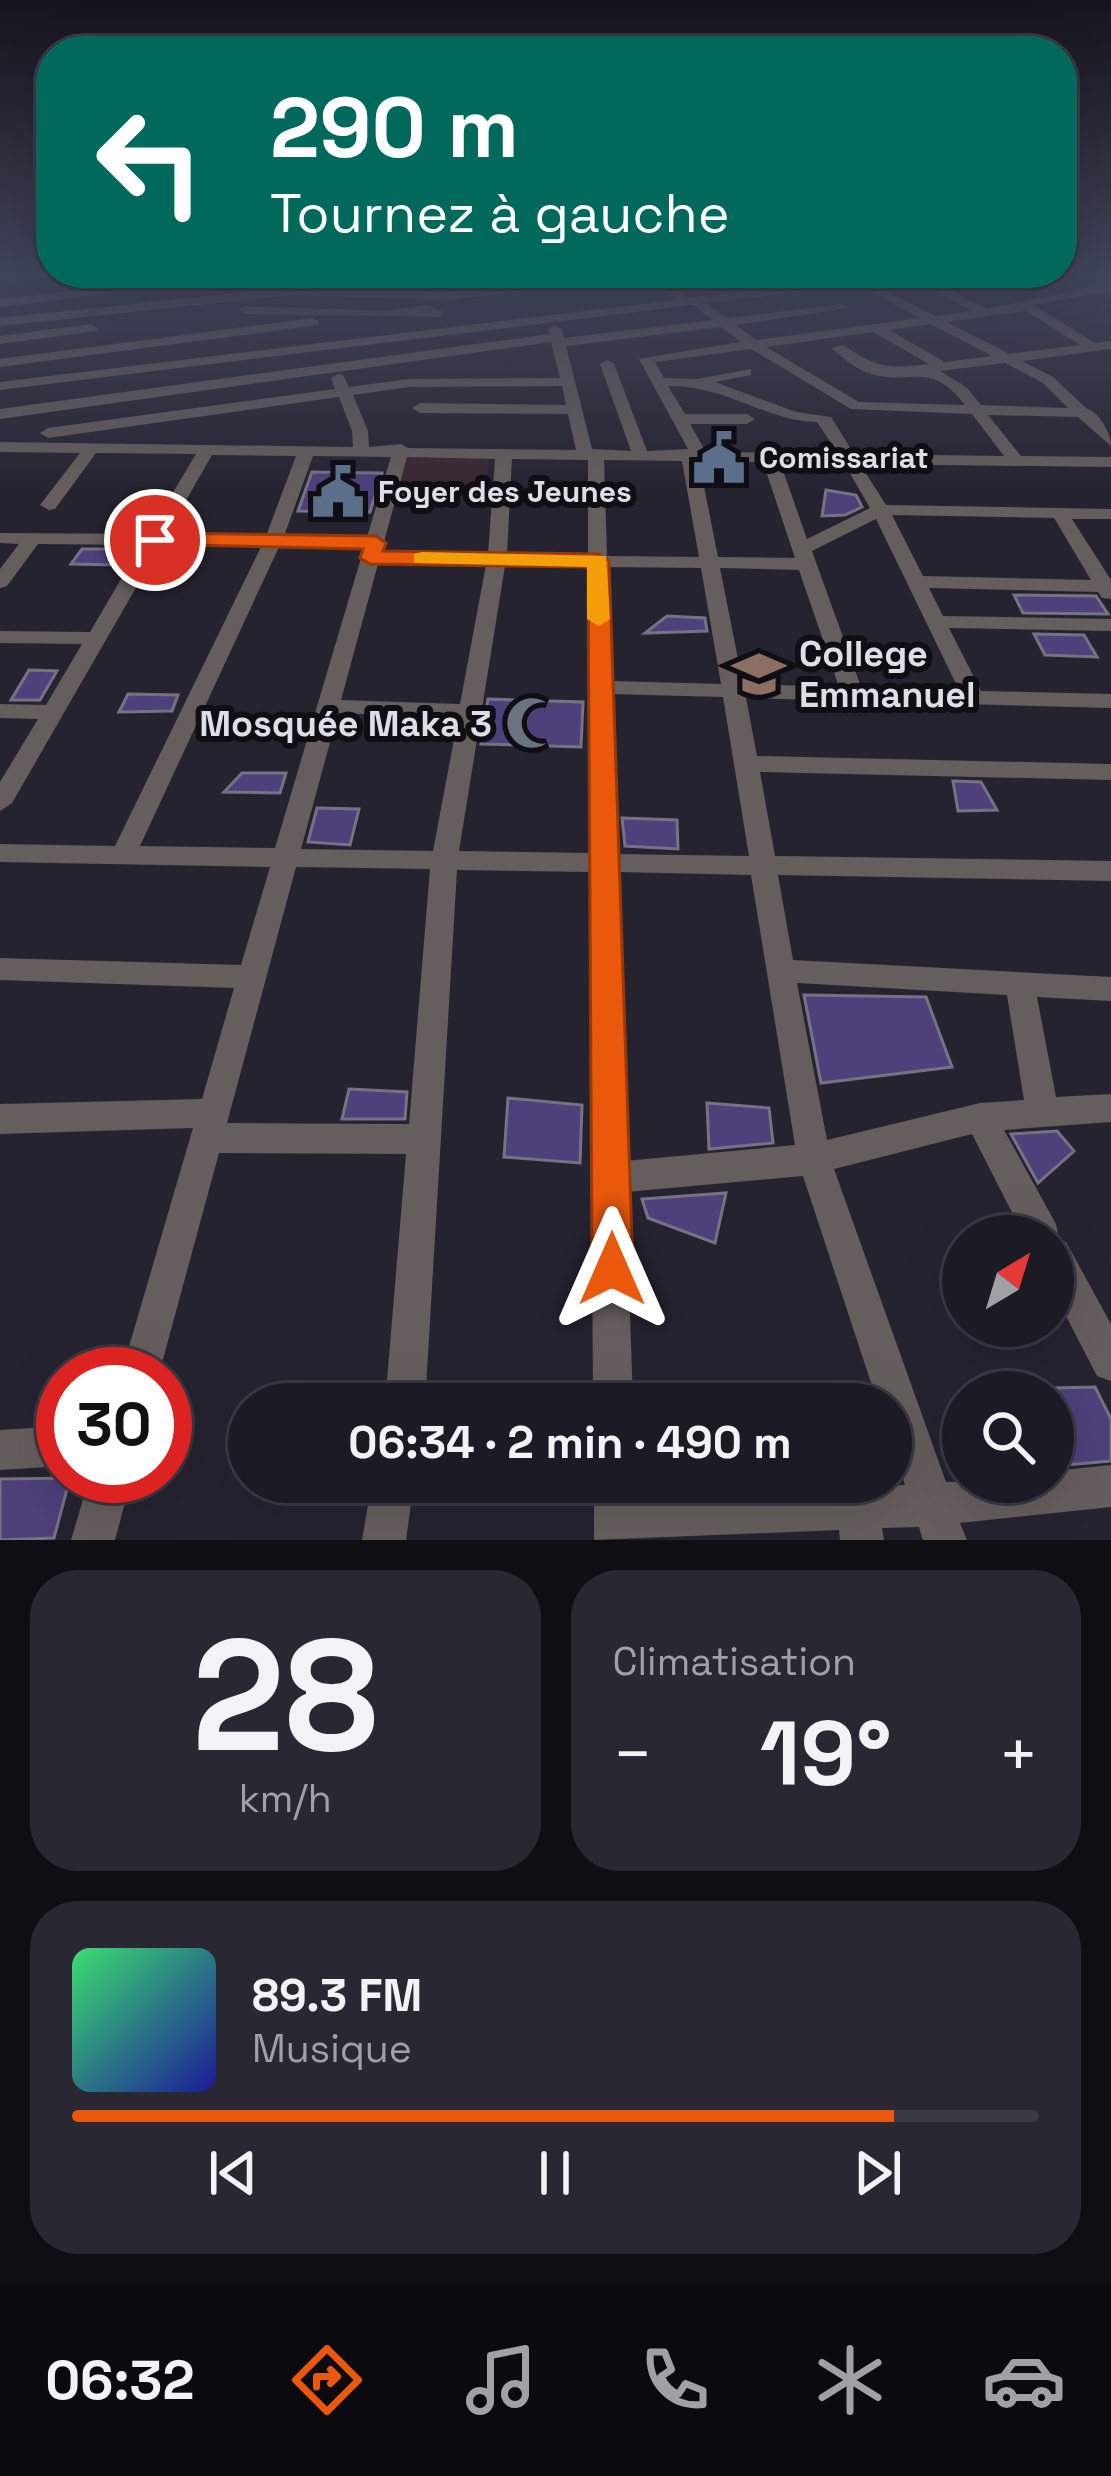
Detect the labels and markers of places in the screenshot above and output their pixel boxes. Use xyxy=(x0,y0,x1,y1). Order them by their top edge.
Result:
public building icon: Comissariat xyxy=(690,429,748,487)
place label: Comissariat xyxy=(759,438,929,477)
public building icon: Foyer des Jeunes xyxy=(309,463,367,521)
place label: Foyer des Jeunes xyxy=(378,472,632,511)
pin xyxy=(104,489,206,591)
place label: College Emmanuel xyxy=(799,631,976,718)
school or university icon: College Emmanuel xyxy=(730,645,788,703)
mosque icon: Mosquée Maka 3 xyxy=(503,694,561,752)
place label: Mosquée Maka 3 xyxy=(199,701,492,747)

